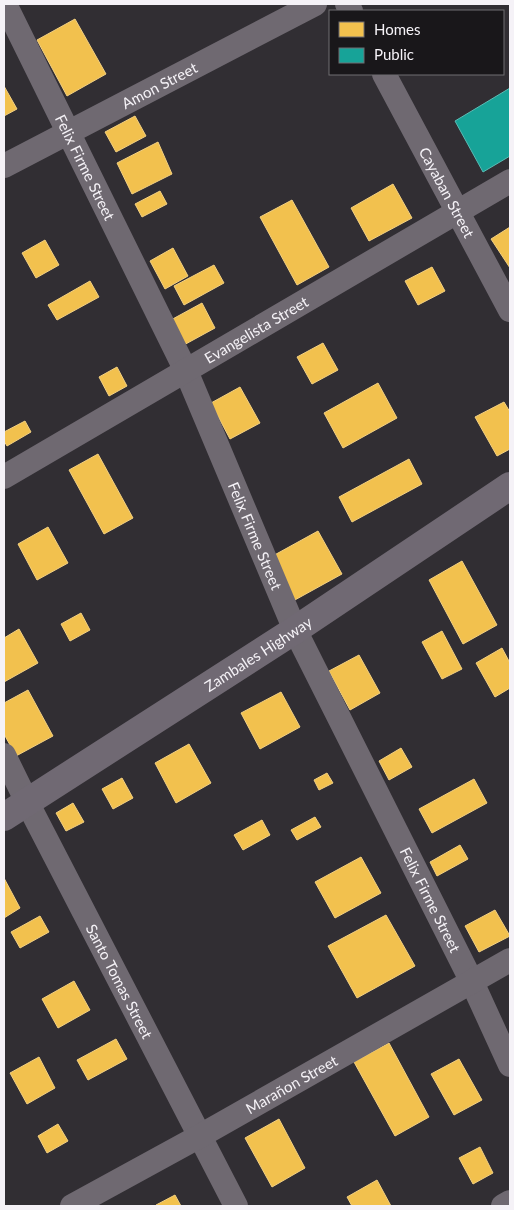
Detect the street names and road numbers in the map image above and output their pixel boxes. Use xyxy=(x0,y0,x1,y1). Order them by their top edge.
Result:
street label: Amon Street xyxy=(118,58,201,112)
street label: Felix Firme Street xyxy=(52,111,119,224)
street label: Cayaban Street xyxy=(416,144,479,241)
street label: Evangelista Street xyxy=(201,292,312,367)
street label: Felix Firme Street xyxy=(225,479,286,593)
street label: Zambales Highway xyxy=(201,612,315,695)
street label: Felix Firme Street xyxy=(397,844,465,956)
street label: Santo Tomas Street xyxy=(83,921,157,1042)
street label: Marañon Street xyxy=(242,1051,341,1117)

